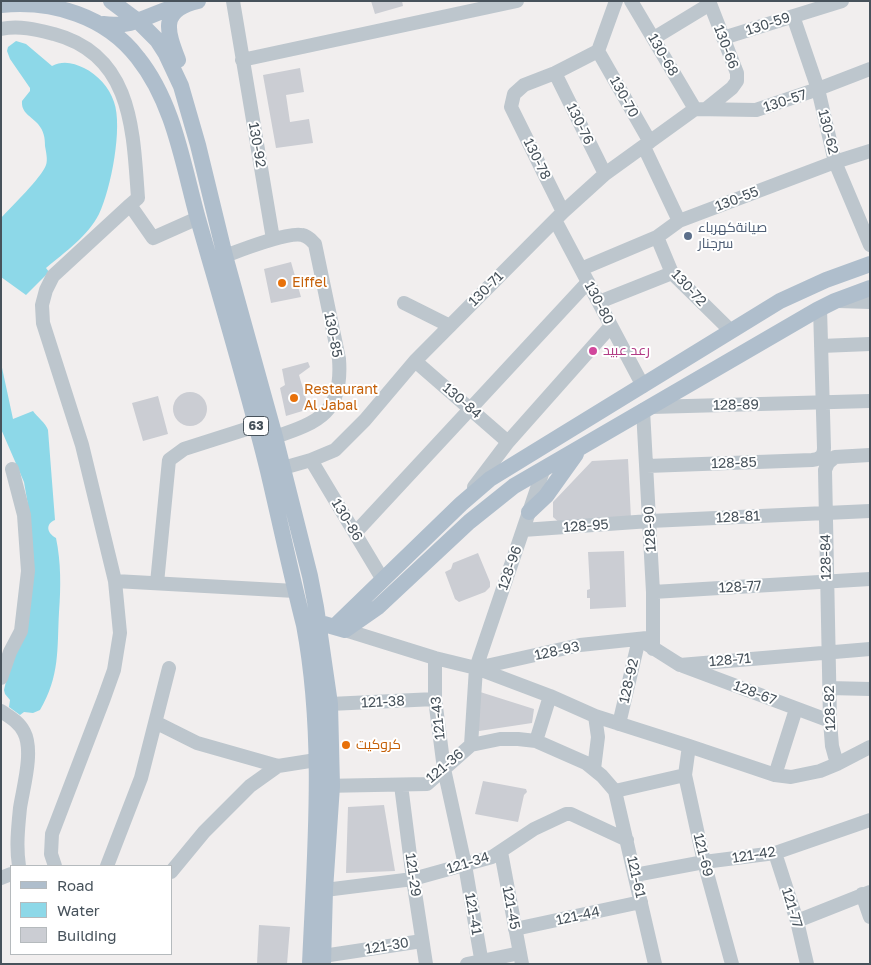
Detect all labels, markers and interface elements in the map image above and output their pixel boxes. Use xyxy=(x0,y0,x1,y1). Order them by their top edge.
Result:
street label: 130-59 xyxy=(744,9,792,39)
street label: 130-66 xyxy=(710,23,742,71)
street label: 130-68 xyxy=(644,31,682,79)
street label: 130-70 xyxy=(606,74,642,120)
street label: 130-57 xyxy=(761,86,809,116)
street label: 130-76 xyxy=(563,101,597,147)
street label: 130-62 xyxy=(814,108,842,156)
street label: 130-92 xyxy=(245,121,269,169)
street label: 130-78 xyxy=(520,135,554,183)
street label: 130-55 xyxy=(713,183,761,215)
place label: صيانةكهرباء سرجنار xyxy=(698,220,767,252)
marker: صيانةكهرباء سرجنار xyxy=(682,230,694,242)
street label: 130-72 xyxy=(668,266,710,310)
street label: 130-71 xyxy=(465,268,507,310)
place label: Eiffel xyxy=(292,275,327,291)
marker: Eiffel xyxy=(276,277,288,289)
street label: 130-80 xyxy=(581,279,617,327)
street label: 130-85 xyxy=(320,311,346,359)
place label: رعد عبيد xyxy=(603,343,650,359)
marker: رعد عبيد xyxy=(587,345,599,357)
street label: 130-84 xyxy=(439,380,485,422)
place label: Restaurant Al Jabal xyxy=(304,382,378,414)
marker: Restaurant Al Jabal xyxy=(288,392,300,404)
street label: 128-89 xyxy=(713,396,759,414)
road number: 63 xyxy=(244,416,268,436)
street label: 128-85 xyxy=(711,454,757,472)
street label: 130-86 xyxy=(328,496,366,544)
street label: 128-90 xyxy=(640,506,660,552)
street label: 128-81 xyxy=(716,507,760,527)
street label: 128-95 xyxy=(563,516,609,536)
street label: 128-84 xyxy=(817,534,835,580)
street label: 128-96 xyxy=(495,544,525,592)
street label: 128-77 xyxy=(718,577,762,597)
street label: 128-93 xyxy=(533,638,581,664)
street label: 128-71 xyxy=(708,650,752,670)
street label: 128-92 xyxy=(616,657,642,705)
street label: 128-67 xyxy=(731,677,779,709)
street label: 128-82 xyxy=(821,685,839,731)
street label: 121-38 xyxy=(361,692,405,712)
street label: 121-43 xyxy=(427,695,449,741)
place label: كروكيت xyxy=(356,737,401,753)
marker: كروكيت xyxy=(340,739,352,751)
street label: 121-36 xyxy=(423,746,467,786)
street label: 121-69 xyxy=(690,832,716,878)
street label: 121-42 xyxy=(731,843,777,867)
street label: 121-34 xyxy=(445,849,491,877)
street label: 121-29 xyxy=(402,852,424,898)
street label: 121-61 xyxy=(623,855,649,899)
legend xyxy=(10,865,172,955)
text: Road xyxy=(57,876,94,894)
street label: 121-45 xyxy=(499,885,523,931)
street label: 121-77 xyxy=(778,886,806,930)
street label: 121-41 xyxy=(461,892,485,936)
text: Water xyxy=(57,901,100,919)
street label: 121-44 xyxy=(555,903,601,929)
text: Building xyxy=(57,926,117,944)
street label: 121-30 xyxy=(364,934,410,958)

